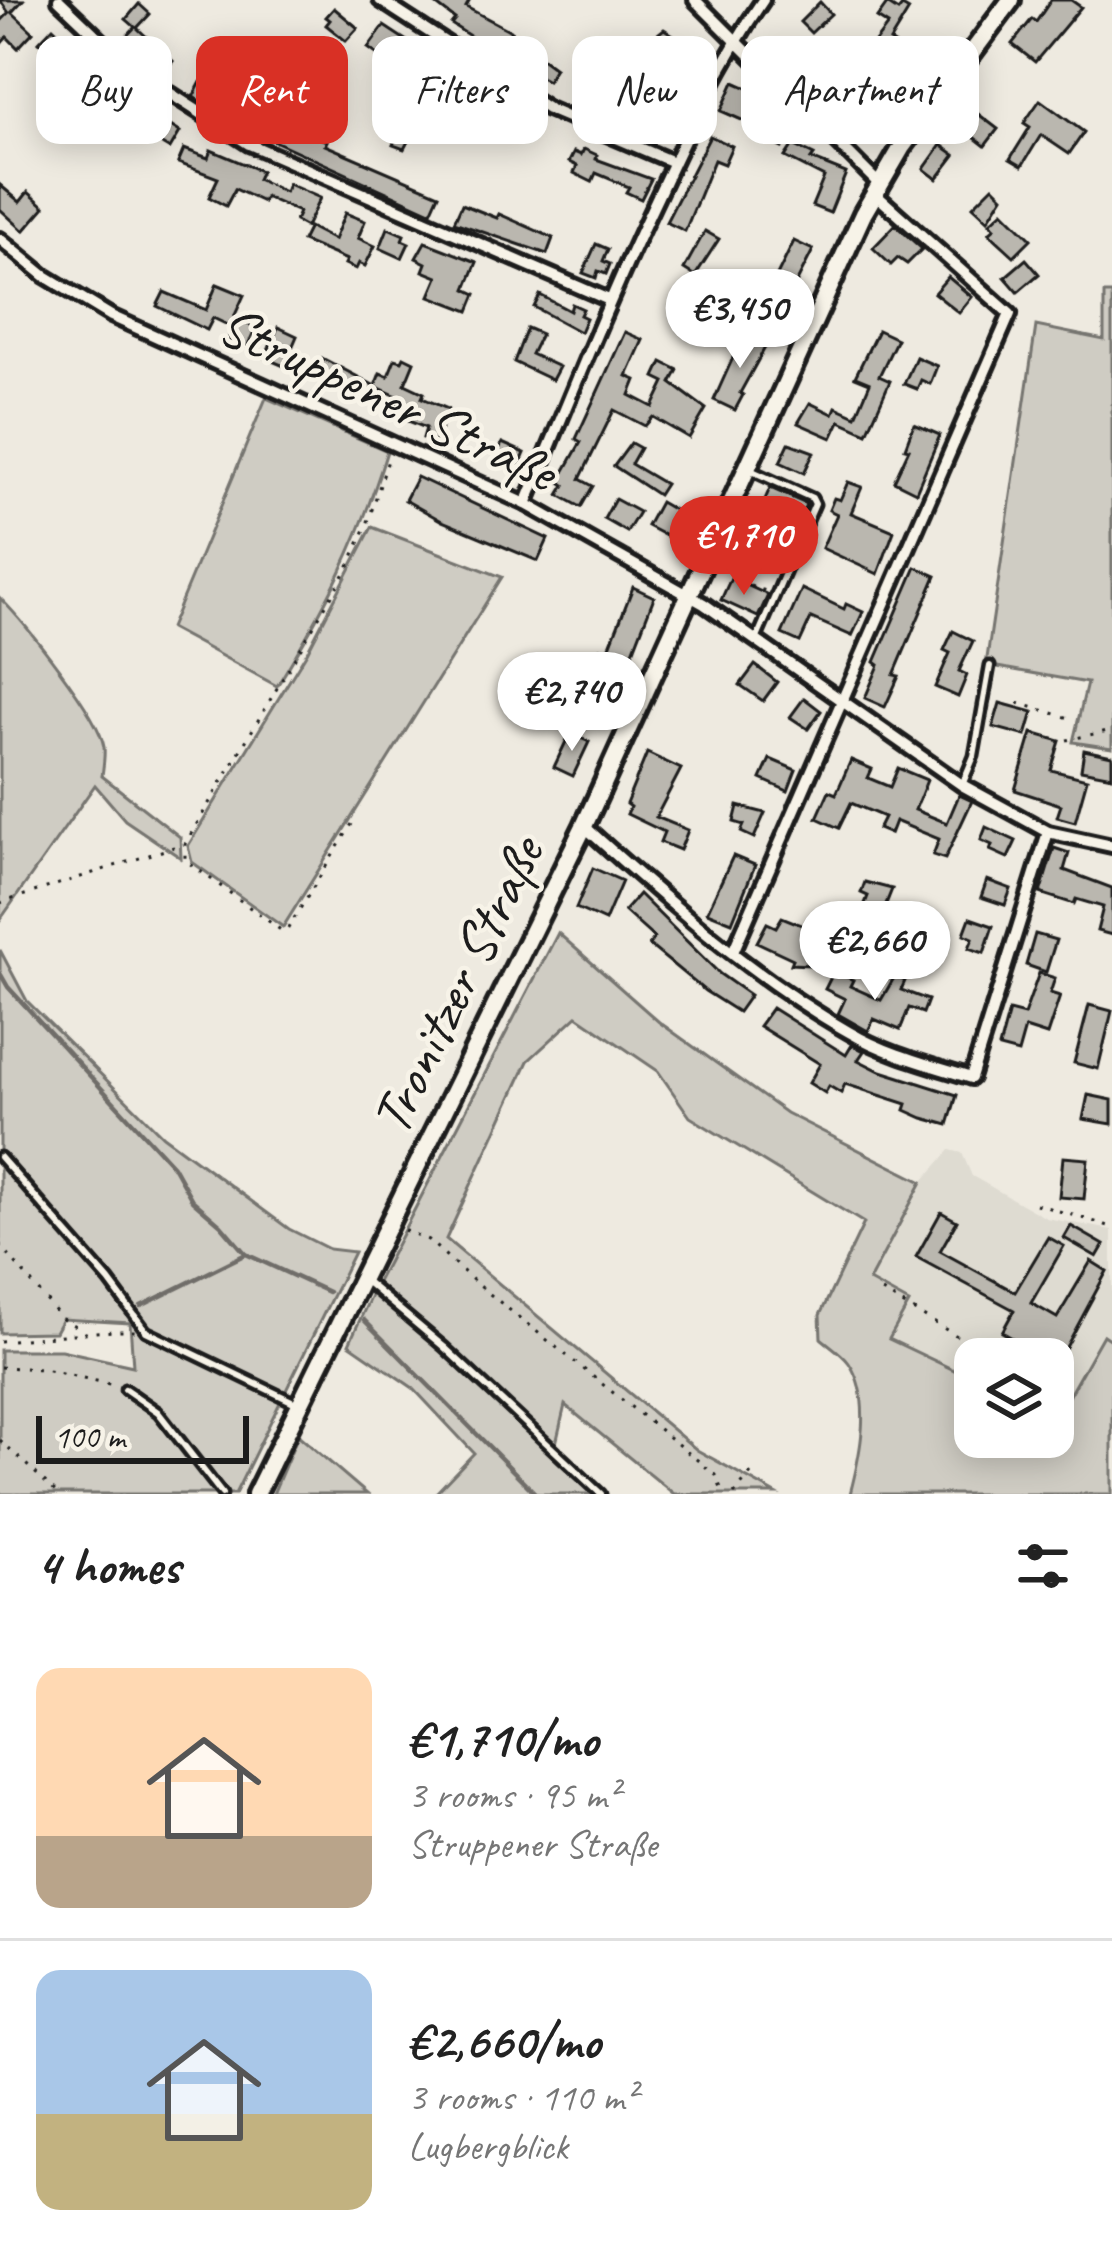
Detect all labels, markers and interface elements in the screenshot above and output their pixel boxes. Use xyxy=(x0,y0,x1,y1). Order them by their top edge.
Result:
chip: Buy xyxy=(36,36,172,144)
chip: Rent xyxy=(196,36,348,144)
chip: Filters xyxy=(372,36,548,144)
chip: New xyxy=(572,36,717,144)
chip: Apartment xyxy=(741,36,979,144)
pin: €3,450 xyxy=(642,269,838,371)
text: €3,450 xyxy=(693,283,787,332)
street label: Struppener Straße xyxy=(208,288,571,509)
pin: €1,710 xyxy=(646,496,842,598)
text: €1,710 xyxy=(696,510,792,559)
pin: €2,740 xyxy=(474,652,670,754)
text: €2,740 xyxy=(524,666,620,715)
street label: Tronitzer Straße xyxy=(354,822,561,1146)
pin: €2,660 xyxy=(777,901,973,1003)
text: €2,660 xyxy=(826,915,924,964)
map controls xyxy=(954,1338,1074,1458)
button: layers xyxy=(954,1338,1074,1458)
scale bar xyxy=(36,1410,249,1463)
text: 100 m xyxy=(54,1416,125,1458)
icon: filters xyxy=(1010,1533,1076,1599)
text: 4 homes xyxy=(36,1534,180,1598)
text: €1,710/mo xyxy=(408,1707,598,1771)
icon: home xyxy=(132,1716,276,1860)
text: 3 rooms · 95 m² xyxy=(408,1771,619,1820)
text: Struppener Straße xyxy=(408,1820,657,1869)
text: €2,660/mo xyxy=(408,2009,600,2073)
icon: home xyxy=(132,2018,276,2162)
text: 3 rooms · 110 m² xyxy=(408,2073,636,2122)
text: Lugbergblick xyxy=(408,2122,568,2171)

